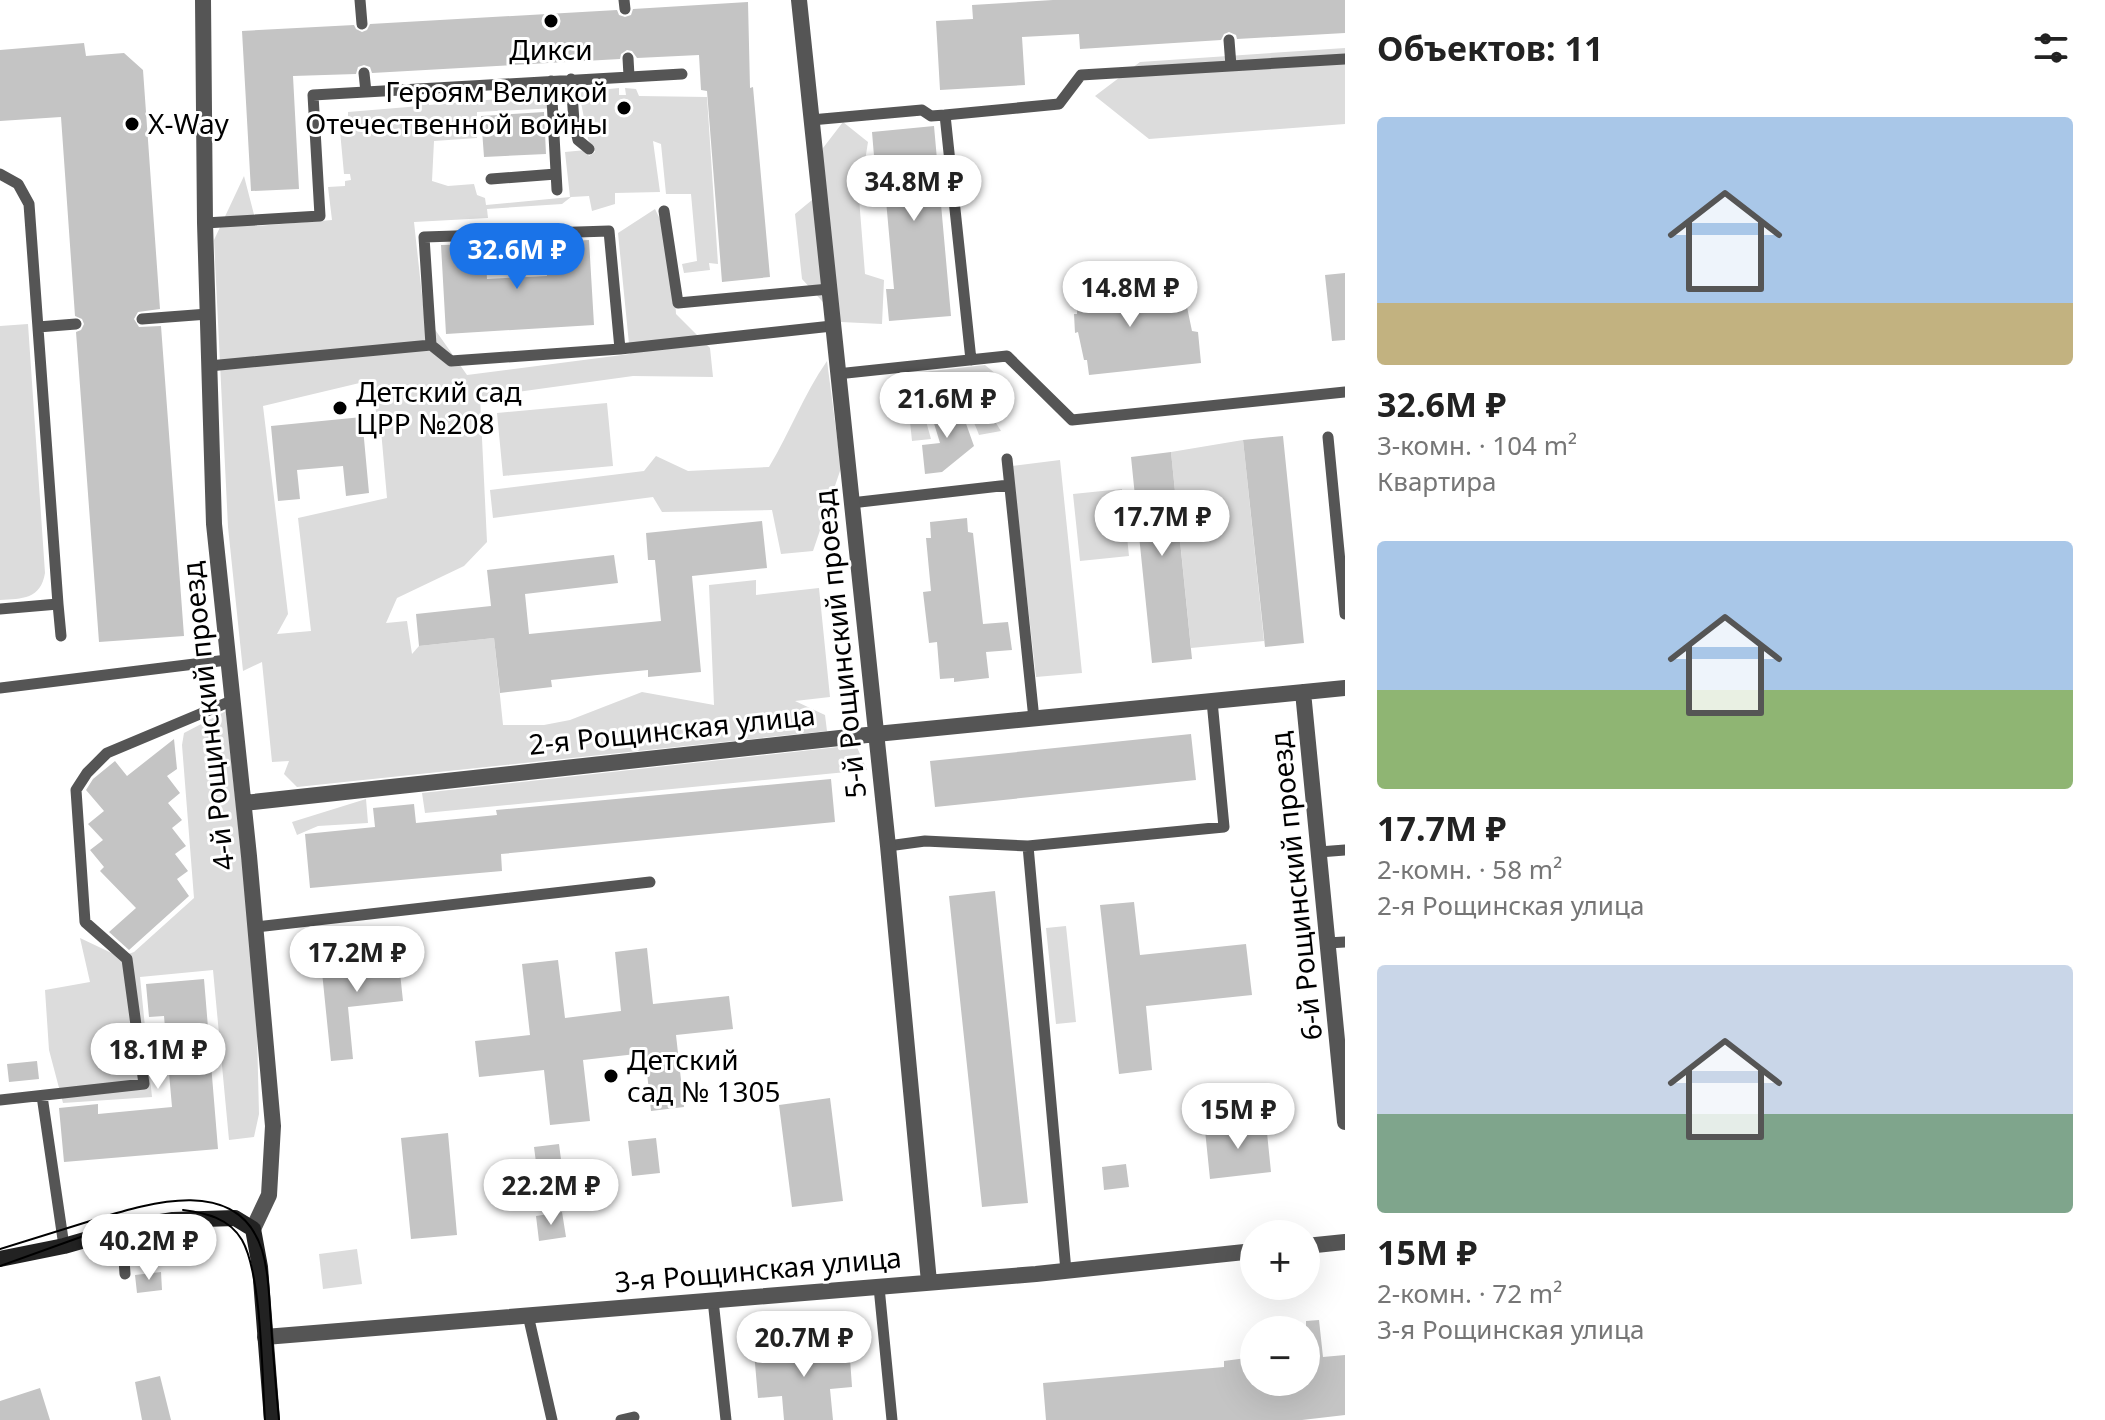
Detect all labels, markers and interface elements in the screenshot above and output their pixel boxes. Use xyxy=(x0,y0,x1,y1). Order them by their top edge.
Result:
marker: Дикси xyxy=(542,12,560,30)
text: Объектов: 11 xyxy=(1377,25,1603,71)
icon: filters xyxy=(2029,26,2073,70)
place label: Дикси xyxy=(509,30,593,68)
place label: Героям Великой Отечественной войны xyxy=(305,72,608,142)
marker: Героям Великой Отечественной войны xyxy=(615,99,633,117)
place label: X-Way xyxy=(148,104,230,142)
marker: X-Way xyxy=(123,115,141,133)
pin: 34.8M ₽ xyxy=(840,155,988,223)
text: 34.8M ₽ xyxy=(865,163,963,199)
icon: home xyxy=(1653,169,1797,313)
pin: 32.6M ₽ xyxy=(443,223,591,291)
text: 32.6M ₽ xyxy=(468,231,566,267)
pin: 14.8M ₽ xyxy=(1056,261,1204,329)
text: 14.8M ₽ xyxy=(1081,269,1179,305)
place label: Детский сад ЦРР №208 xyxy=(356,372,521,442)
pin: 21.6M ₽ xyxy=(873,372,1021,440)
text: 21.6M ₽ xyxy=(898,380,996,416)
text: 32.6M ₽ xyxy=(1377,381,1506,427)
marker: Детский сад ЦРР №208 xyxy=(331,399,349,417)
text: 3-комн. · 104 m² xyxy=(1377,427,1577,463)
text: Квартира xyxy=(1377,463,1496,499)
street label: 5-й Рощинский проезд xyxy=(804,488,874,800)
pin: 17.7M ₽ xyxy=(1088,490,1236,558)
text: 17.7M ₽ xyxy=(1113,498,1211,534)
street label: 4-й Рощинский проезд xyxy=(172,560,242,872)
icon: home xyxy=(1653,593,1797,737)
street label: 2-я Рощинская улица xyxy=(527,695,817,763)
street label: 6-й Рощинский проезд xyxy=(1260,730,1330,1042)
text: 17.7M ₽ xyxy=(1377,805,1506,851)
text: 2-комн. · 58 m² xyxy=(1377,851,1562,887)
text: 2-я Рощинская улица xyxy=(1377,887,1644,923)
pin: 17.2M ₽ xyxy=(283,926,431,994)
text: 17.2M ₽ xyxy=(308,934,406,970)
icon: home xyxy=(1653,1017,1797,1161)
pin: 18.1M ₽ xyxy=(84,1023,232,1091)
text: 18.1M ₽ xyxy=(109,1031,207,1067)
place label: Детский сад № 1305 xyxy=(627,1040,781,1110)
marker: Детский сад № 1305 xyxy=(602,1067,620,1085)
pin: 15M ₽ xyxy=(1182,1083,1294,1151)
text: 15M ₽ xyxy=(1200,1091,1276,1127)
pin: 22.2M ₽ xyxy=(477,1159,625,1227)
text: 22.2M ₽ xyxy=(502,1167,600,1203)
pin: 40.2M ₽ xyxy=(75,1214,223,1282)
map controls xyxy=(1240,1220,1320,1396)
button: + xyxy=(1240,1220,1320,1300)
text: 40.2M ₽ xyxy=(100,1222,198,1258)
text: 15M ₽ xyxy=(1377,1229,1477,1275)
street label: 3-я Рощинская улица xyxy=(613,1238,903,1300)
text: 2-комн. · 72 m² xyxy=(1377,1275,1562,1311)
pin: 20.7M ₽ xyxy=(730,1311,878,1379)
text: 3-я Рощинская улица xyxy=(1377,1311,1644,1347)
button: − xyxy=(1240,1316,1320,1396)
text: 20.7M ₽ xyxy=(755,1319,853,1355)

